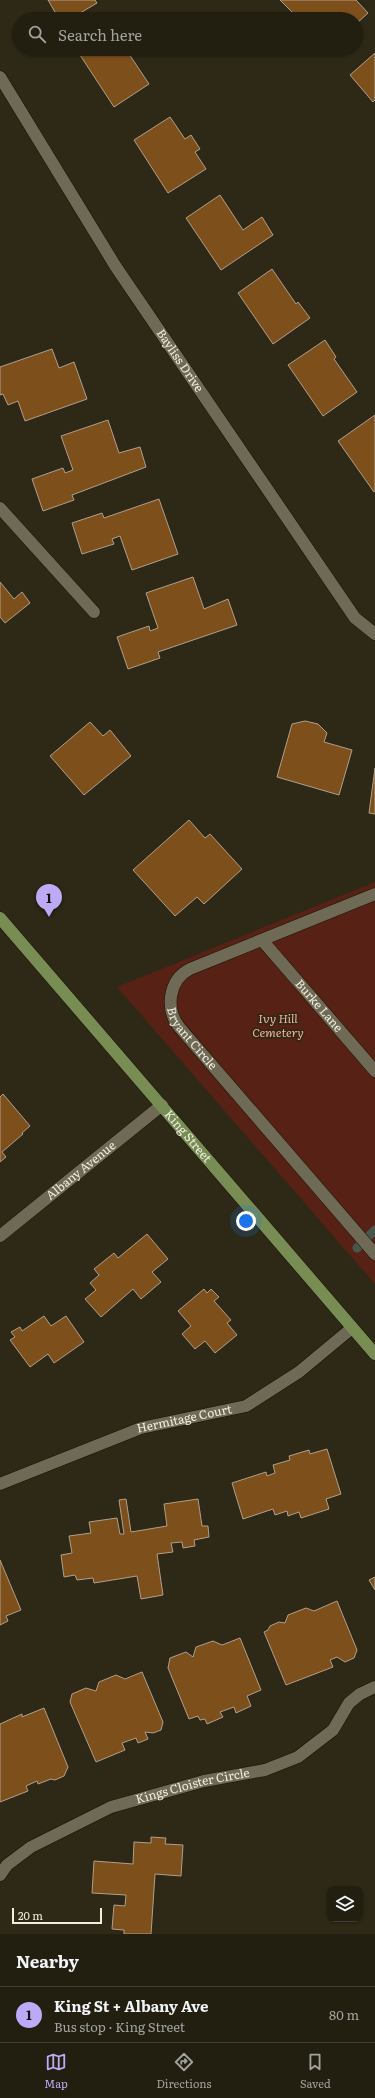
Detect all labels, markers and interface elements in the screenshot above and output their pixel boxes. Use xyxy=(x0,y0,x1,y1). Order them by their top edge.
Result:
search box xyxy=(12,12,363,56)
icon: search xyxy=(26,23,48,45)
text: Search here xyxy=(58,23,142,46)
street label: Bayliss Drive xyxy=(153,325,209,395)
pin: 1 xyxy=(36,884,62,917)
street label: Burke Lane xyxy=(292,975,348,1036)
street label: Bryant Circle xyxy=(163,1005,222,1073)
park label: Ivy Hill Cemetery xyxy=(252,1009,304,1041)
street label: King Street xyxy=(161,1105,217,1166)
street label: Albany Avenue xyxy=(41,1136,119,1204)
your location xyxy=(236,1211,256,1231)
street label: Hermitage Court xyxy=(135,1399,234,1437)
street label: Kings Cloister Circle xyxy=(133,1763,251,1808)
map controls xyxy=(327,1886,363,1922)
button: layers xyxy=(327,1886,363,1922)
scale bar xyxy=(12,1906,102,1925)
text: 20 m xyxy=(18,1907,43,1923)
text: Nearby xyxy=(16,1948,79,1973)
text: King St + Albany Ave xyxy=(54,1994,208,2017)
text: 1 xyxy=(26,2005,32,2024)
text: 80 m xyxy=(329,2005,359,2024)
text: Bus stop · King Street xyxy=(54,2017,185,2036)
tab: Map xyxy=(44,2051,68,2091)
tab: Directions xyxy=(156,2051,211,2091)
tab: Saved xyxy=(300,2051,331,2091)

